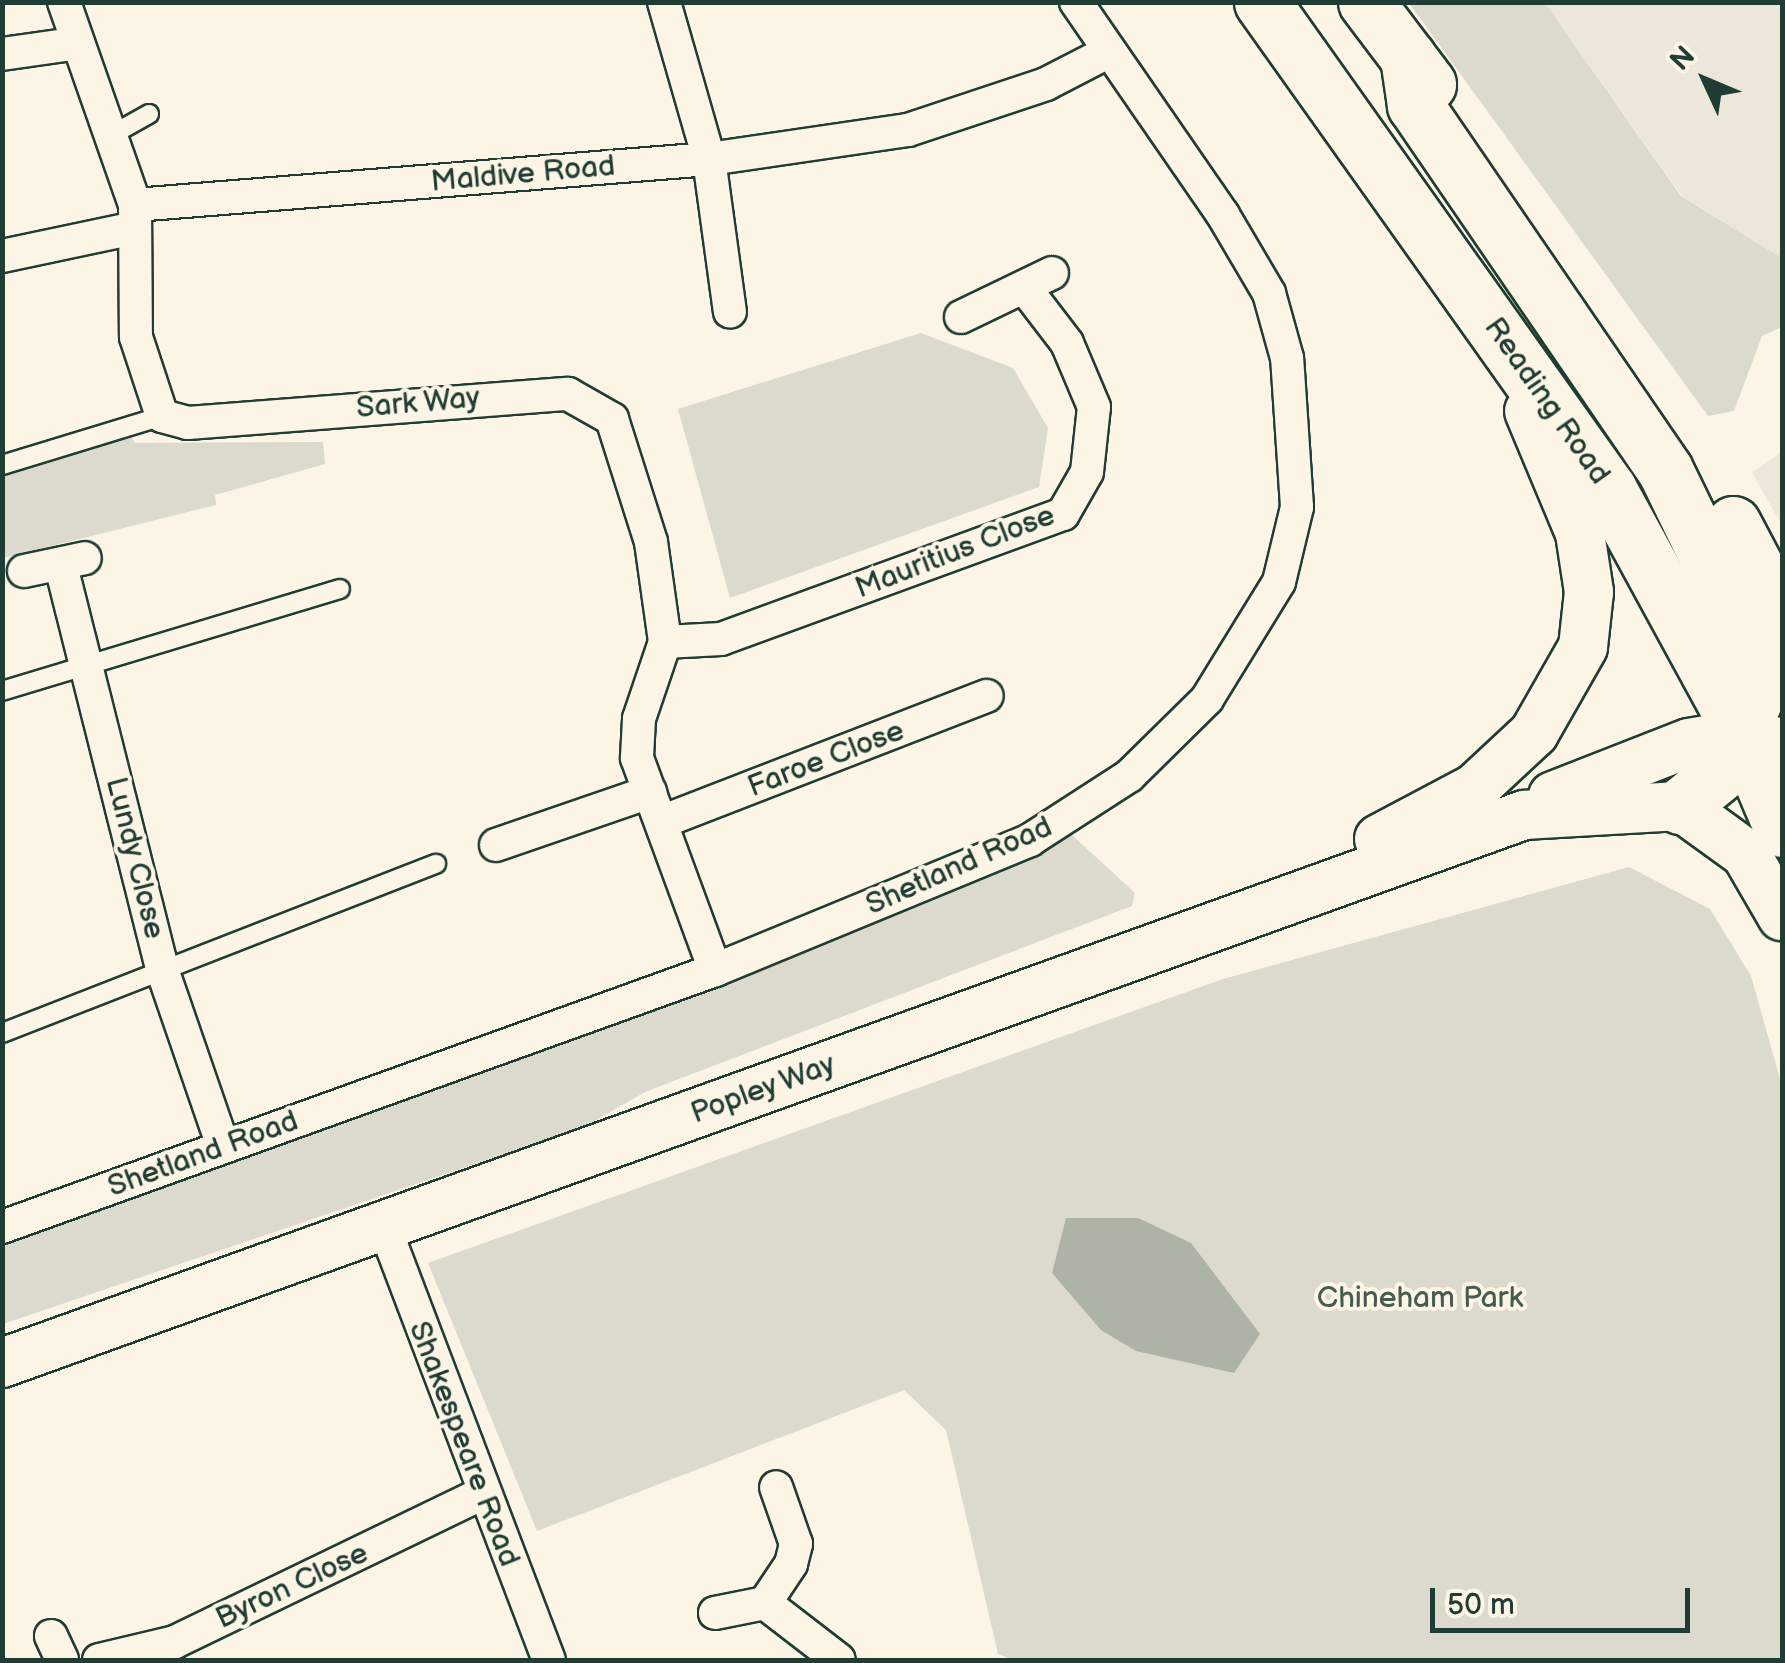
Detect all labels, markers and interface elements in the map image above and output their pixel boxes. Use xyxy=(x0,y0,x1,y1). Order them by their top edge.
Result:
north arrow xyxy=(1655,30,1755,130)
text: N xyxy=(1664,40,1702,78)
street label: Maldive Road xyxy=(429,148,617,200)
street label: Reading Road xyxy=(1476,311,1618,491)
street label: Sark Way xyxy=(354,380,482,426)
street label: Mauritius Close xyxy=(850,497,1060,607)
street label: Faroe Close xyxy=(743,713,909,805)
street label: Lundy Close xyxy=(97,773,173,943)
street label: Shetland Road xyxy=(860,809,1058,923)
street label: Popley Way xyxy=(685,1046,841,1132)
street label: Shetland Road xyxy=(103,1103,303,1205)
park label: Chineham Park xyxy=(1317,1280,1523,1316)
street label: Shakespeare Road xyxy=(401,1316,527,1572)
street label: Byron Close xyxy=(210,1535,374,1637)
scale bar xyxy=(1435,1568,1695,1630)
text: 50 m xyxy=(1447,1587,1515,1623)

